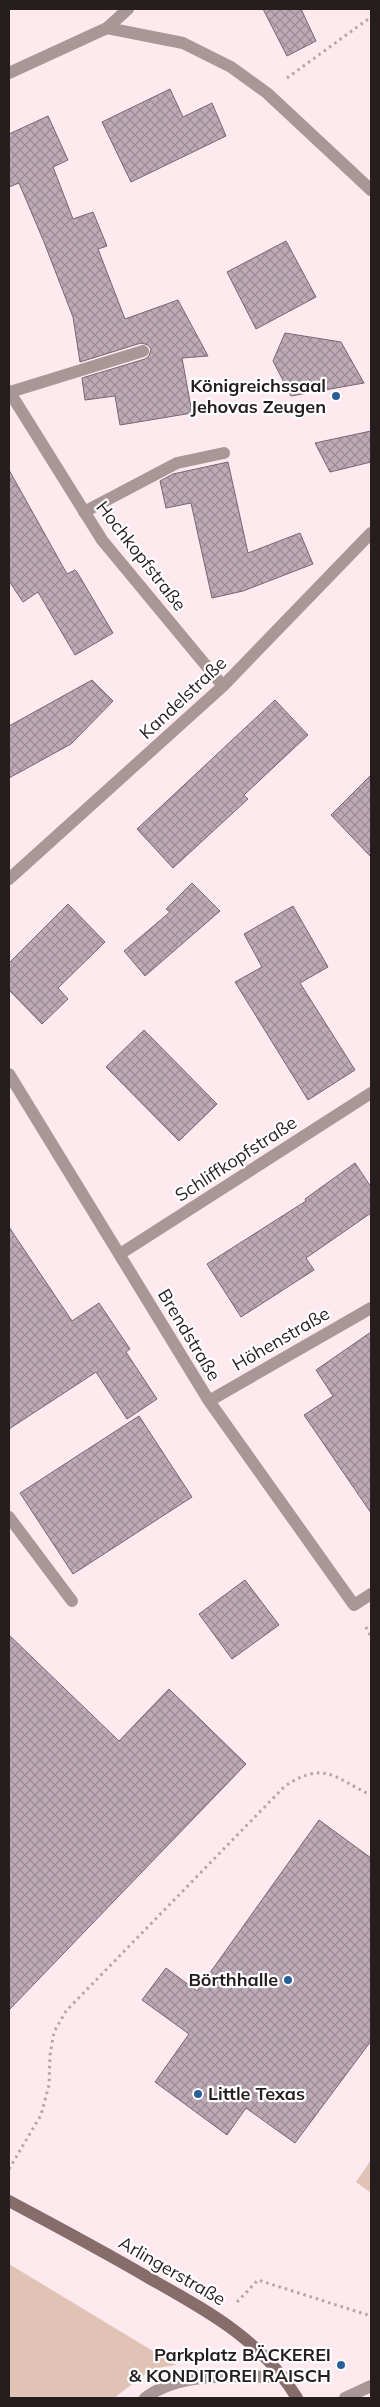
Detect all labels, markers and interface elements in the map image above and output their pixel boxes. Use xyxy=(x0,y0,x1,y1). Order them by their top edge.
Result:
place label: Königreichssaal Jehovas Zeugen xyxy=(190,374,326,418)
marker: Königreichssaal Jehovas Zeugen xyxy=(330,390,342,402)
street label: Hochkopfstraße xyxy=(91,496,191,615)
street label: Kandelstraße xyxy=(134,651,231,744)
street label: Schliffkopfstraße xyxy=(170,1111,301,1207)
street label: Brendstraße xyxy=(153,1285,226,1385)
street label: Höhenstraße xyxy=(228,1301,334,1376)
place label: Börthhalle xyxy=(188,1968,278,1991)
marker: Börthhalle xyxy=(282,1974,294,1986)
place label: Little Texas xyxy=(208,2082,305,2105)
marker: Little Texas xyxy=(192,2088,204,2100)
street label: Arlingerstraße xyxy=(115,2231,230,2310)
place label: Parkplatz BÄCKEREI & KONDITOREI RAISCH xyxy=(129,2343,331,2387)
marker: Parkplatz BÄCKEREI & KONDITOREI RAISCH xyxy=(335,2359,347,2371)

